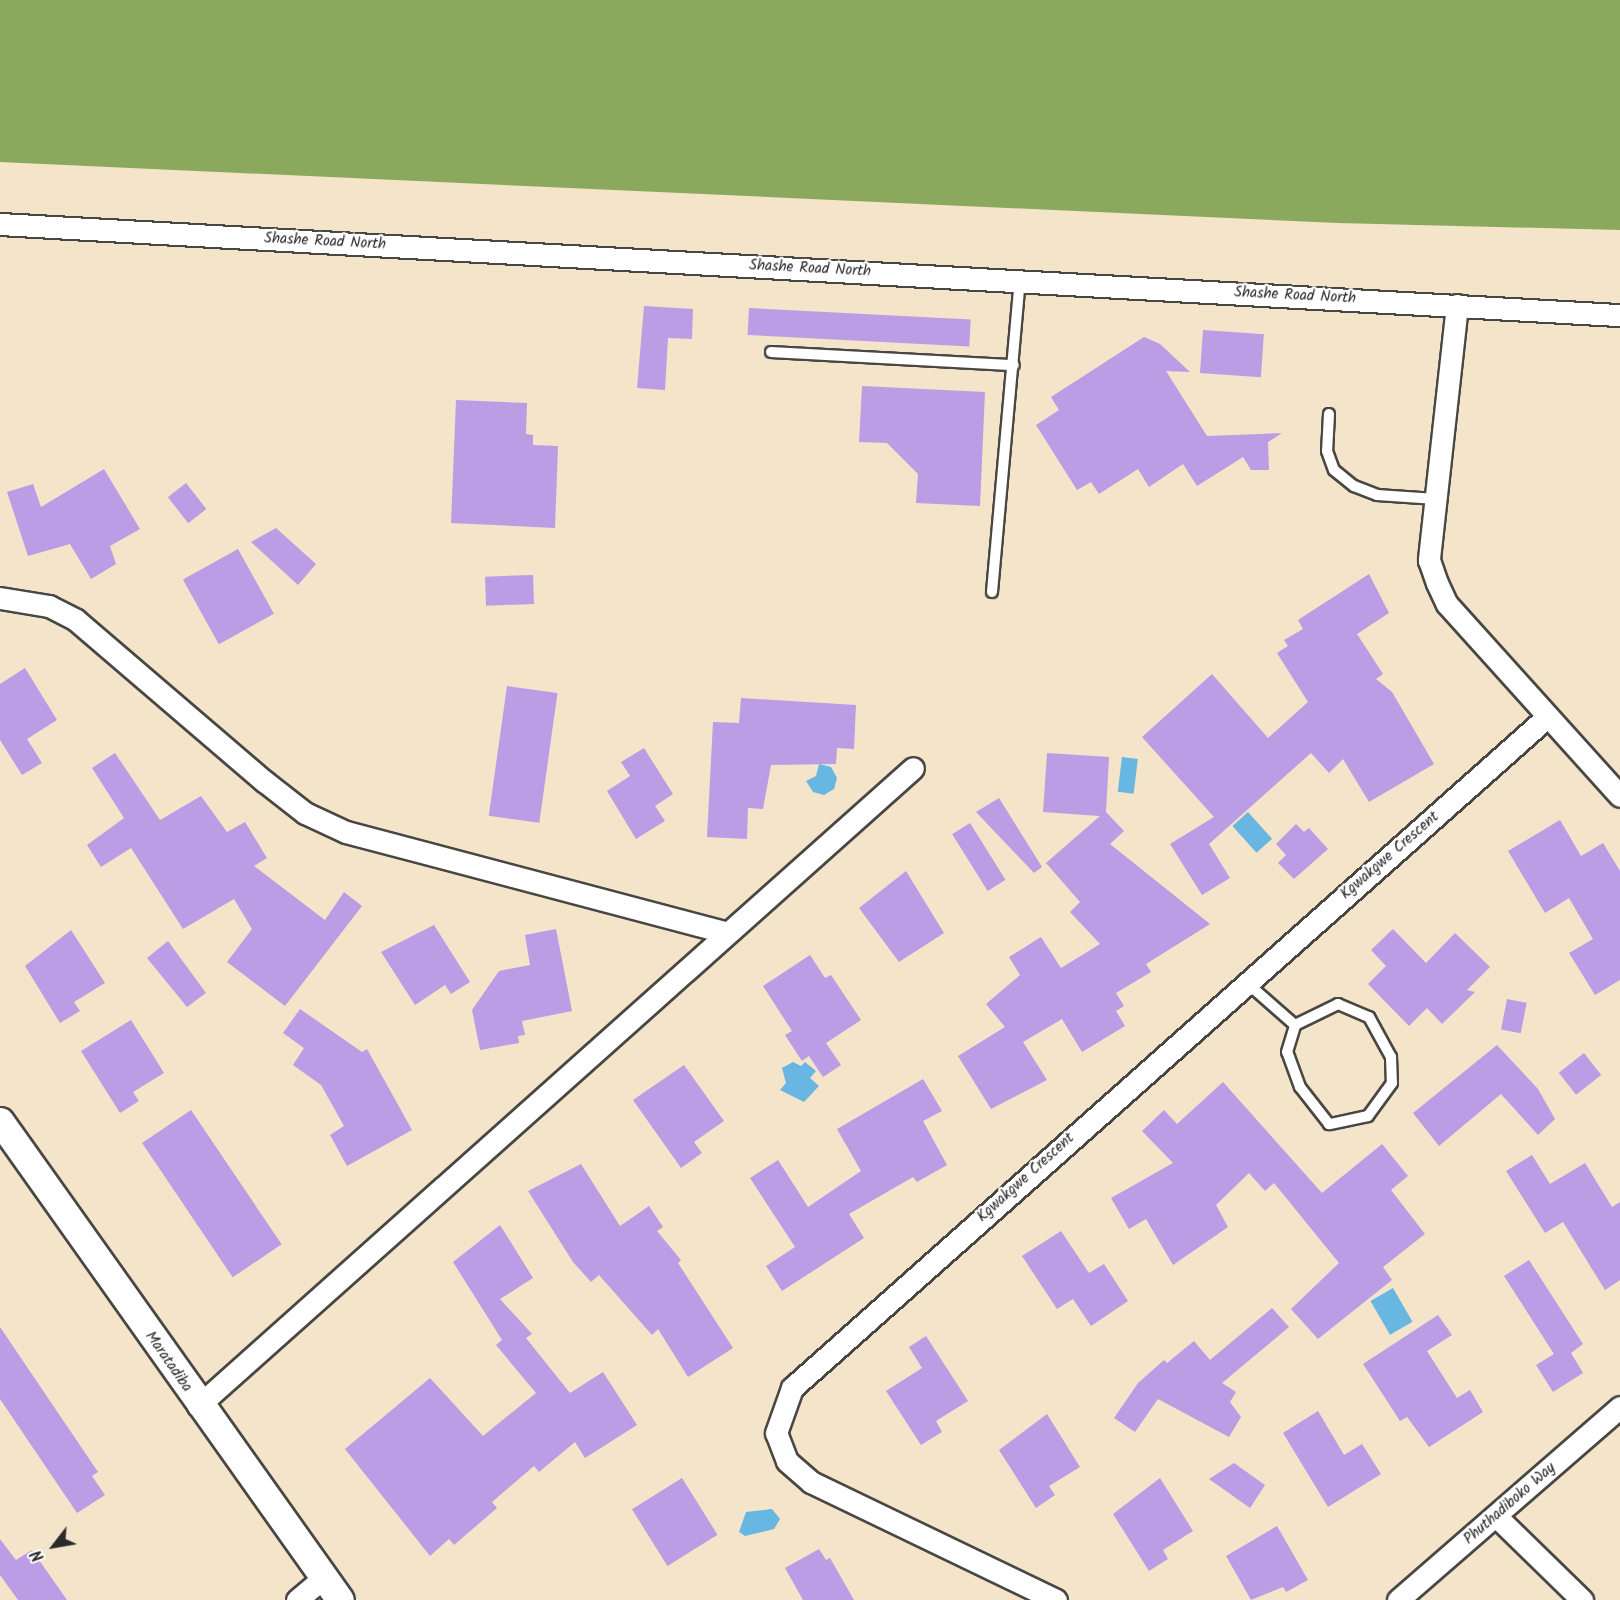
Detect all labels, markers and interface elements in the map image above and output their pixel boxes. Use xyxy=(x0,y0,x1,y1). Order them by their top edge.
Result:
street label: Shashe Road North xyxy=(264,230,386,254)
street label: Shashe Road North xyxy=(749,257,871,281)
street label: Shashe Road North xyxy=(1234,284,1356,308)
street label: Kgwakgwe Crescent xyxy=(1337,808,1443,904)
street label: Kgwakgwe Crescent xyxy=(974,1130,1078,1226)
street label: Maratadiba xyxy=(141,1328,195,1396)
street label: Phuthadiboko Way xyxy=(1460,1459,1560,1549)
north arrow xyxy=(24,1516,84,1576)
text: N xyxy=(25,1545,51,1566)

